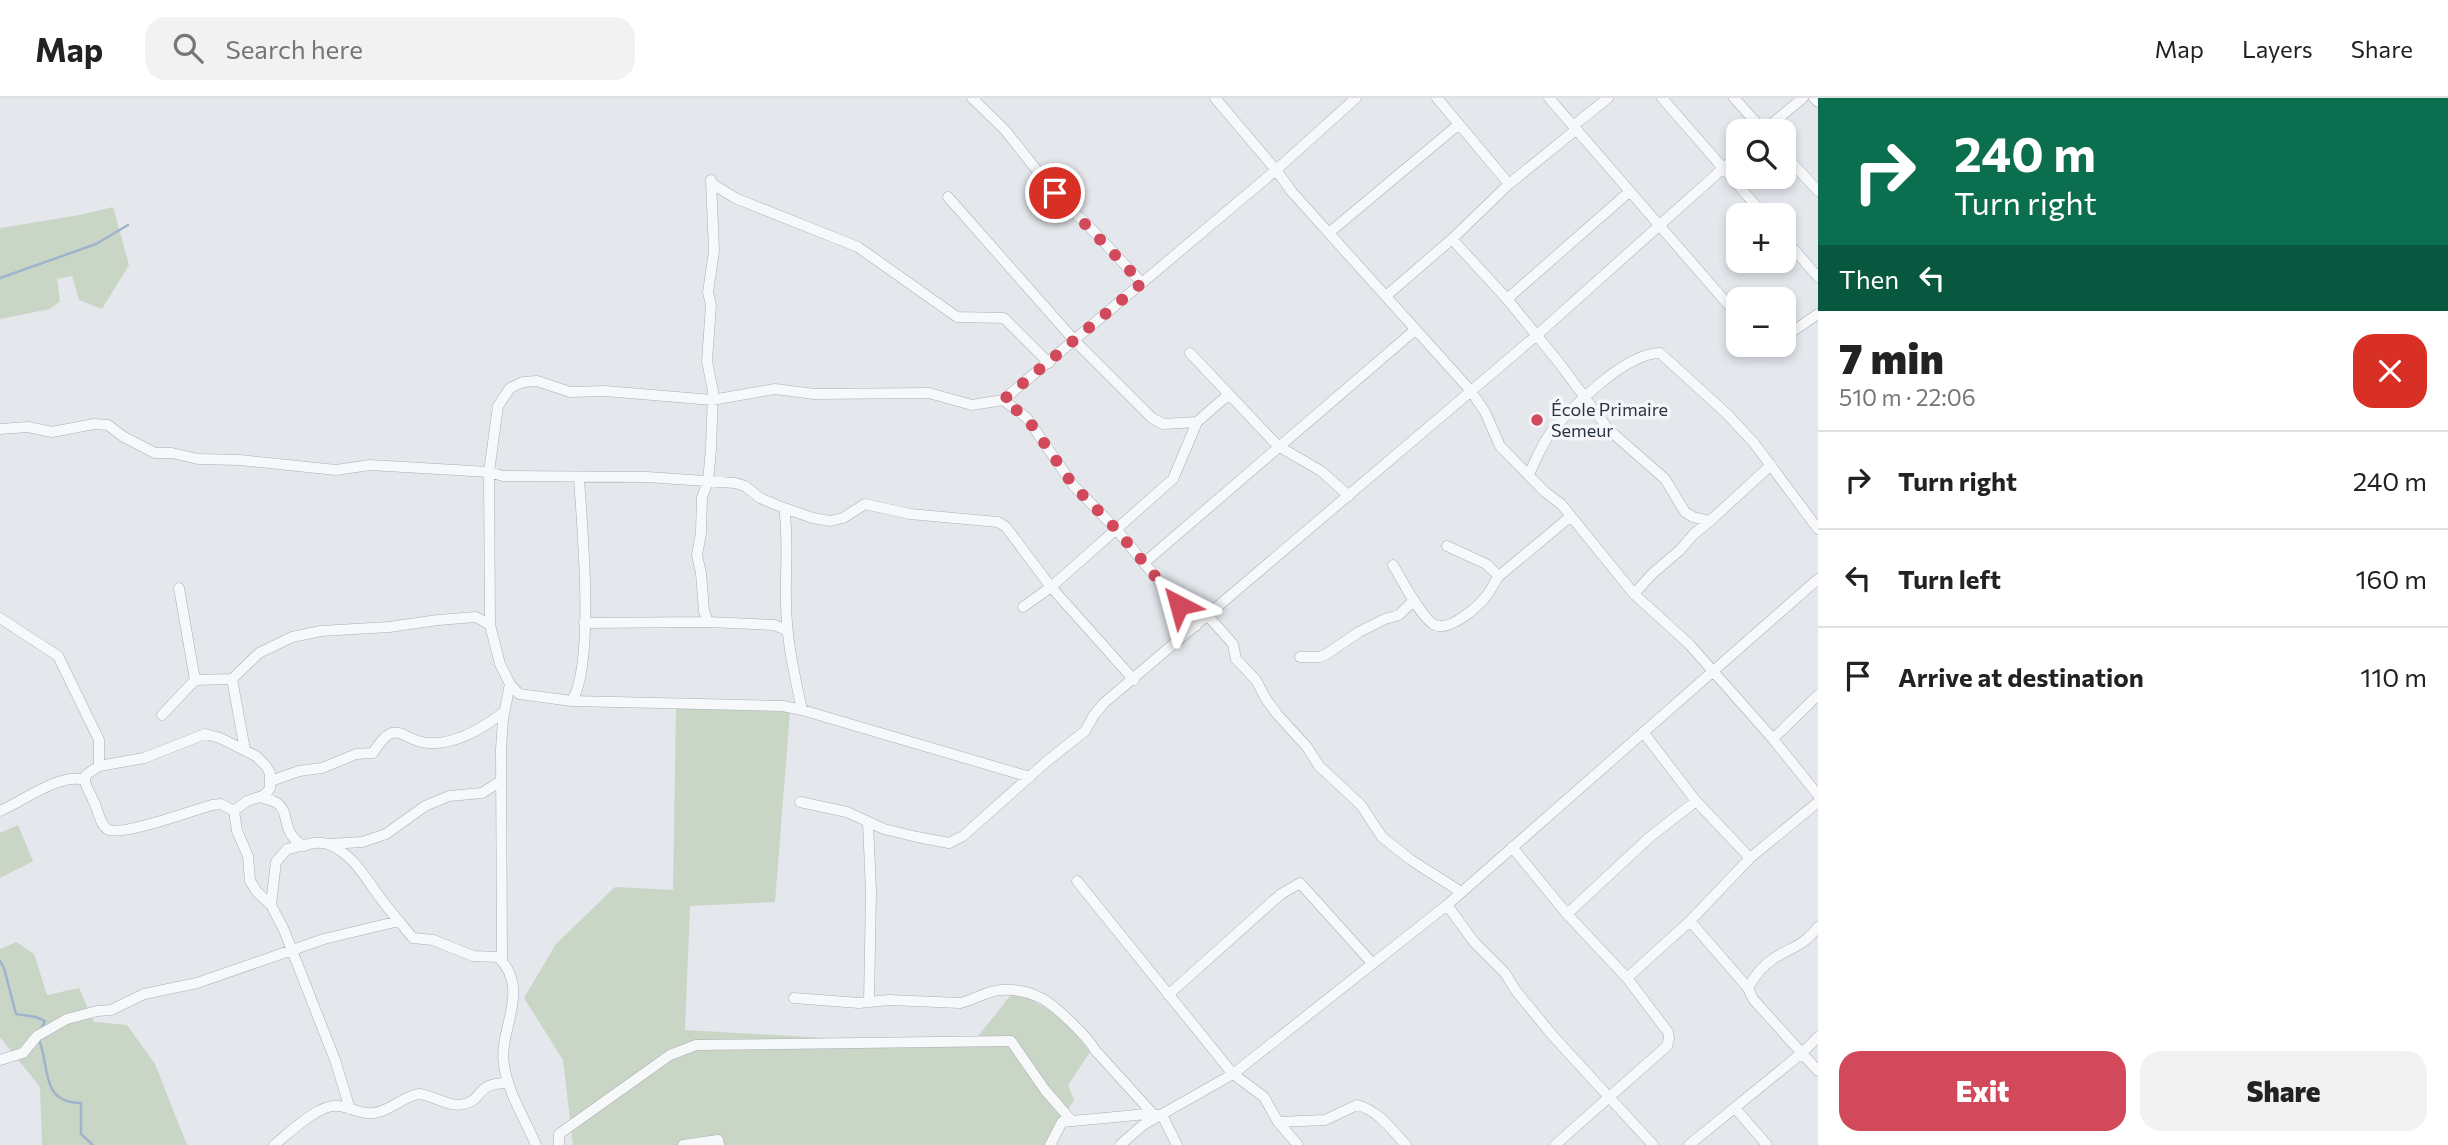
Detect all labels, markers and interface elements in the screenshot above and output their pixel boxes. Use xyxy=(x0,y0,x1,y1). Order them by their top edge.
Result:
search box xyxy=(145,17,635,80)
text: Map xyxy=(35,28,103,69)
icon: search xyxy=(169,29,207,67)
text: Search here xyxy=(225,33,363,64)
text: Map xyxy=(2155,34,2204,63)
text: Layers xyxy=(2242,34,2313,63)
text: Share xyxy=(2351,34,2413,63)
map controls xyxy=(1726,119,1796,357)
button: search xyxy=(1726,119,1796,189)
text: 240 m xyxy=(1954,122,2096,182)
icon: right xyxy=(1839,126,1930,217)
pin xyxy=(1025,163,1085,223)
icon: arrive xyxy=(1036,174,1074,212)
text: Turn right xyxy=(1954,182,2097,222)
button: + xyxy=(1726,203,1796,273)
icon: left xyxy=(1913,259,1951,297)
text: Then xyxy=(1839,263,1899,294)
button: − xyxy=(1726,287,1796,357)
text: 7 min xyxy=(1839,331,1944,383)
button: close xyxy=(2353,334,2427,408)
text: 510 m · 22:06 xyxy=(1839,383,1976,411)
place label: École Primaire Semeur xyxy=(1551,398,1668,441)
marker: École Primaire Semeur xyxy=(1529,412,1545,428)
icon: right xyxy=(1839,461,1877,499)
text: Turn right xyxy=(1898,465,2017,496)
text: 240 m xyxy=(2353,465,2427,496)
icon: left xyxy=(1839,559,1877,597)
text: Turn left xyxy=(1898,563,2001,594)
text: 160 m xyxy=(2355,563,2427,594)
position arrow xyxy=(1142,568,1216,642)
icon: arrive xyxy=(1839,657,1877,695)
text: Arrive at destination xyxy=(1898,661,2144,692)
text: 110 m xyxy=(2360,661,2427,692)
button: Exit xyxy=(1839,1051,2126,1131)
button: Share xyxy=(2140,1051,2427,1131)

